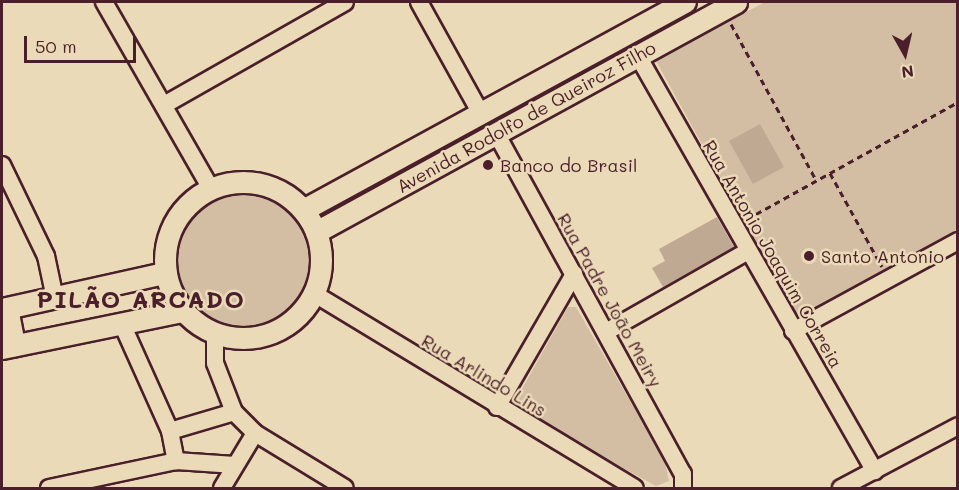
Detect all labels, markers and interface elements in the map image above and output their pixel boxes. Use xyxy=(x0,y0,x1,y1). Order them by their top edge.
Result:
scale bar xyxy=(27,24,140,62)
north arrow xyxy=(875,24,935,84)
text: 50 m xyxy=(35,34,77,58)
street label: Avenida Rodolfo de Queiroz Filho xyxy=(393,37,659,197)
text: N xyxy=(900,61,915,84)
street label: Rua Antonio Joaquim Correia xyxy=(699,136,847,372)
place label: Banco do Brasil xyxy=(500,154,637,176)
marker: Banco do Brasil xyxy=(481,158,495,172)
street label: Rua Padre João Meiry xyxy=(553,209,667,391)
place label: Santo Antonio xyxy=(821,245,944,267)
marker: Santo Antonio xyxy=(802,249,816,263)
district label: PILÃO ARCADO xyxy=(37,285,245,313)
street label: Rua Arlindo Lins xyxy=(418,329,550,421)

